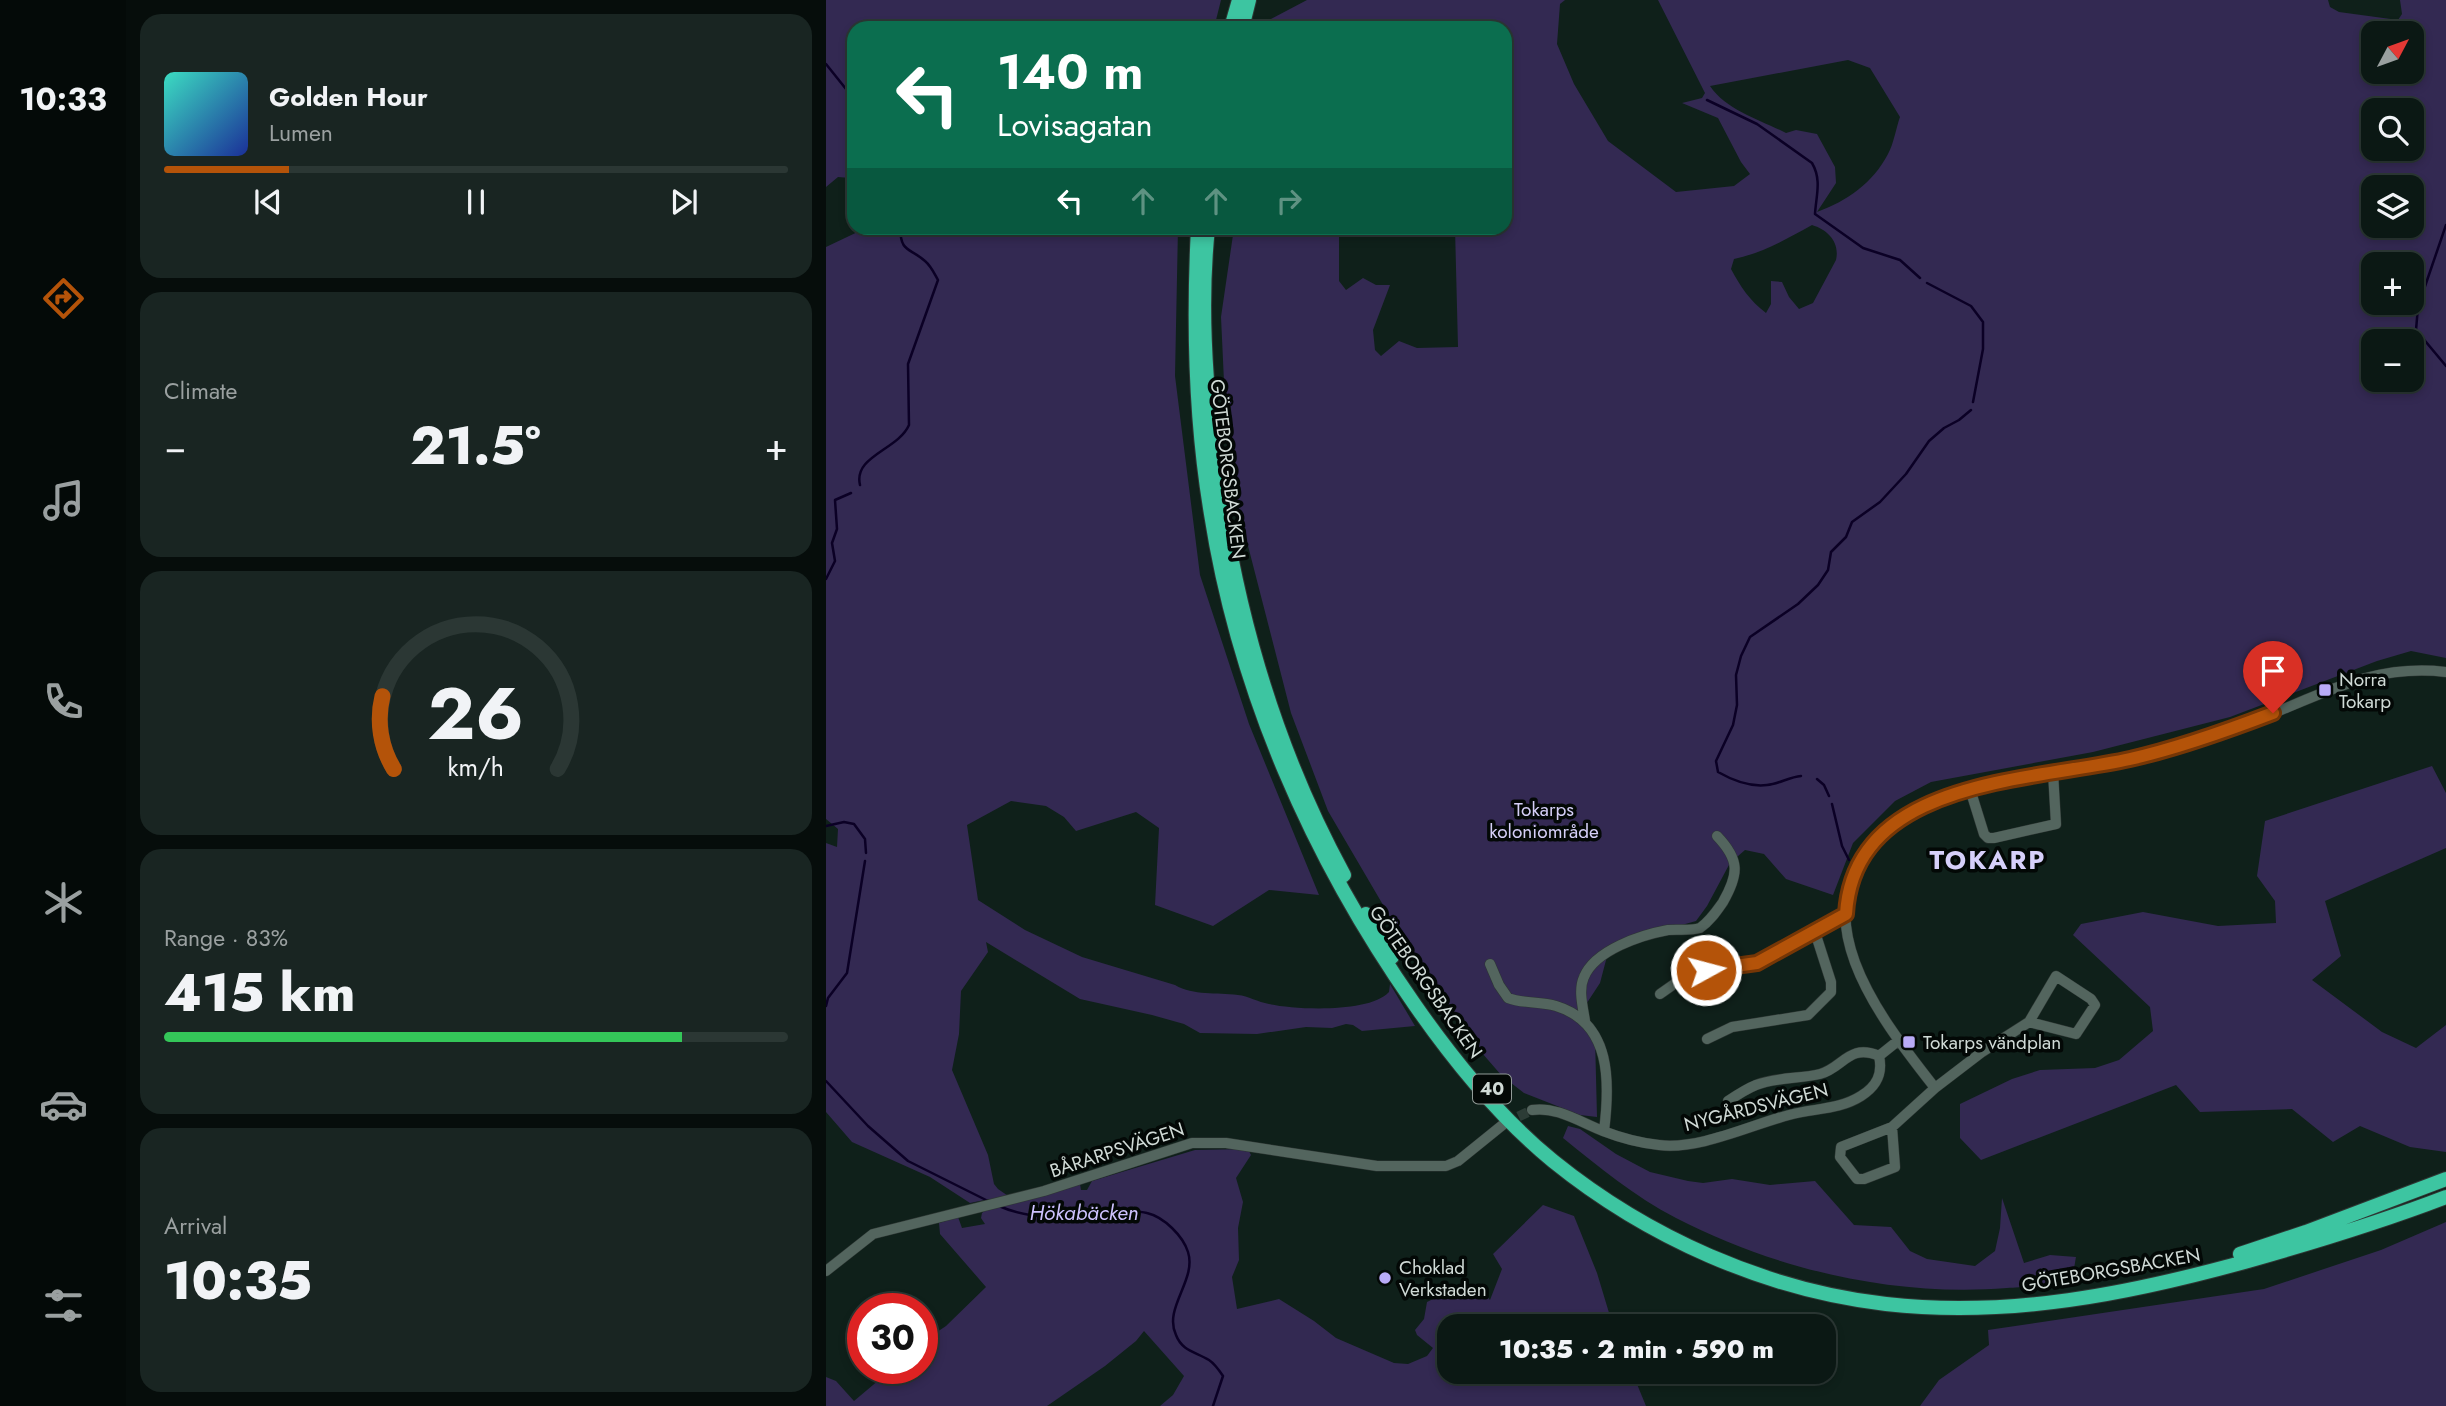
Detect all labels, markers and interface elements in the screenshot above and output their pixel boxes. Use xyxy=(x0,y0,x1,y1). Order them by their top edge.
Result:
north arrow xyxy=(2361,21,2424,84)
map controls xyxy=(2361,21,2424,392)
text: 140 m xyxy=(997,37,1143,107)
icon: left xyxy=(882,49,973,140)
text: 10:33 xyxy=(19,76,107,122)
text: Golden Hour xyxy=(269,78,428,116)
button: search xyxy=(2361,98,2424,161)
text: Lovisagatan xyxy=(997,102,1153,148)
text: Lumen xyxy=(269,116,333,150)
button: layers xyxy=(2361,175,2424,238)
icon: left xyxy=(1051,182,1089,220)
icon: ahead xyxy=(1124,182,1162,220)
icon: ahead xyxy=(1197,182,1235,220)
icon: right xyxy=(1270,182,1308,220)
icon: previous xyxy=(249,183,287,221)
icon: pause xyxy=(457,183,495,221)
icon: next xyxy=(665,183,703,221)
button: + xyxy=(2361,252,2424,315)
icon: directions xyxy=(39,274,88,323)
button: − xyxy=(2361,329,2424,392)
text: Climate xyxy=(164,374,237,408)
street label: GÖTEBORGSBACKEN xyxy=(1204,377,1252,561)
text: 21.5° xyxy=(410,408,541,484)
text: − xyxy=(164,419,186,474)
text: + xyxy=(765,419,788,474)
icon: music xyxy=(39,476,88,525)
pin xyxy=(2243,641,2303,713)
icon: arrive xyxy=(2254,652,2292,690)
text: 26 xyxy=(428,661,524,766)
place label: Norra Tokarp xyxy=(2339,666,2391,715)
icon: phone xyxy=(39,677,88,726)
marker: Norra Tokarp xyxy=(2317,682,2333,698)
text: km/h xyxy=(448,749,504,785)
park label: Tokarps koloniområde xyxy=(1489,796,1599,845)
district label: TOKARP xyxy=(1930,841,2046,879)
icon: climate xyxy=(39,878,88,927)
street label: GÖTEBORGSBACKEN xyxy=(1363,900,1489,1064)
text: Range · 83% xyxy=(164,921,288,955)
position arrow xyxy=(1669,933,1743,1007)
text: 415 km xyxy=(164,955,355,1031)
place label: Tokarps vändplan xyxy=(1923,1029,2061,1056)
marker: Tokarps vändplan xyxy=(1901,1034,1917,1050)
road number: 40 xyxy=(1473,1074,1511,1104)
street label: NYGÅRDSVÄGEN xyxy=(1681,1076,1831,1138)
icon: car xyxy=(39,1080,88,1129)
street label: BÅRARPSVÄGEN xyxy=(1046,1116,1188,1184)
water label: Hökabäcken xyxy=(1029,1198,1139,1228)
text: Arrival xyxy=(164,1209,227,1243)
street label: GÖTEBORGSBACKEN xyxy=(2019,1241,2203,1299)
text: 10:35 xyxy=(164,1243,312,1319)
place label: Choklad Verkstaden xyxy=(1399,1254,1487,1303)
marker: Choklad Verkstaden xyxy=(1377,1270,1393,1286)
icon: filters xyxy=(39,1281,88,1330)
speed limit sign: 30 xyxy=(847,1293,938,1384)
text: 10:35 · 2 min · 590 m xyxy=(1499,1330,1774,1368)

